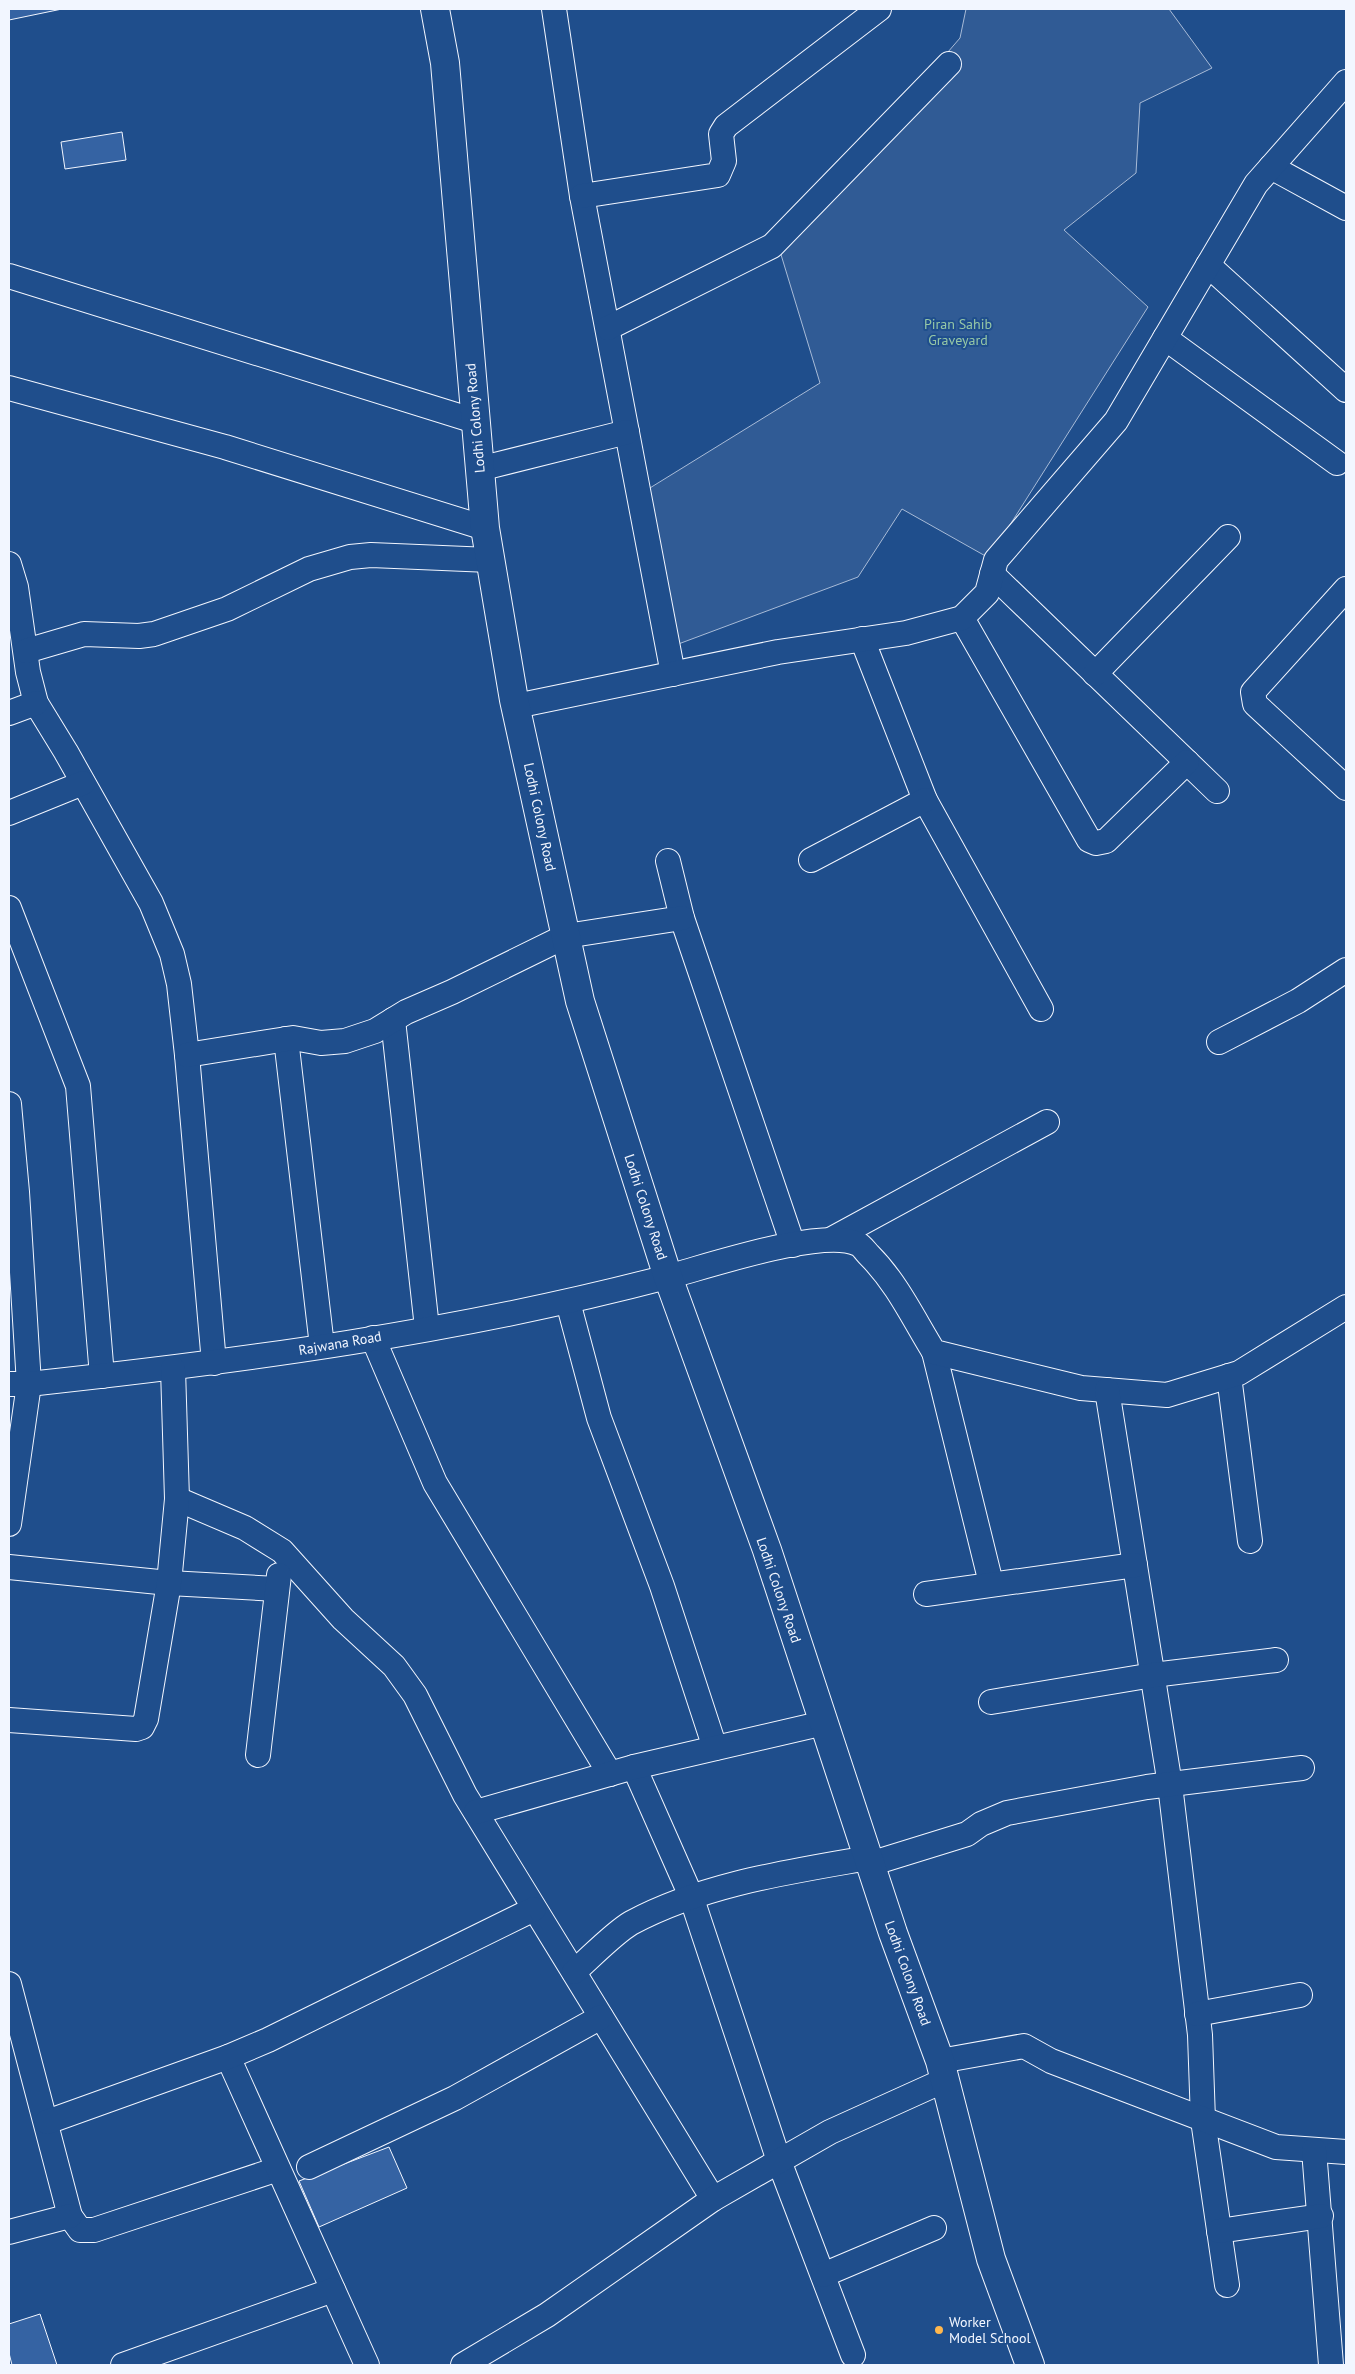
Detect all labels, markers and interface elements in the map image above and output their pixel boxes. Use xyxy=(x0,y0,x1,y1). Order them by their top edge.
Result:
park label: Piran Sahib Graveyard xyxy=(924,315,992,349)
street label: Lodhi Colony Road xyxy=(461,362,489,474)
street label: Lodhi Colony Road xyxy=(520,761,560,873)
street label: Lodhi Colony Road xyxy=(620,1152,672,1262)
street label: Rajwana Road xyxy=(297,1327,383,1359)
street label: Lodhi Colony Road xyxy=(753,1535,805,1645)
street label: Lodhi Colony Road xyxy=(881,1918,935,2028)
place label: Worker Model School xyxy=(949,2313,1031,2347)
marker: Worker Model School xyxy=(933,2324,945,2336)

